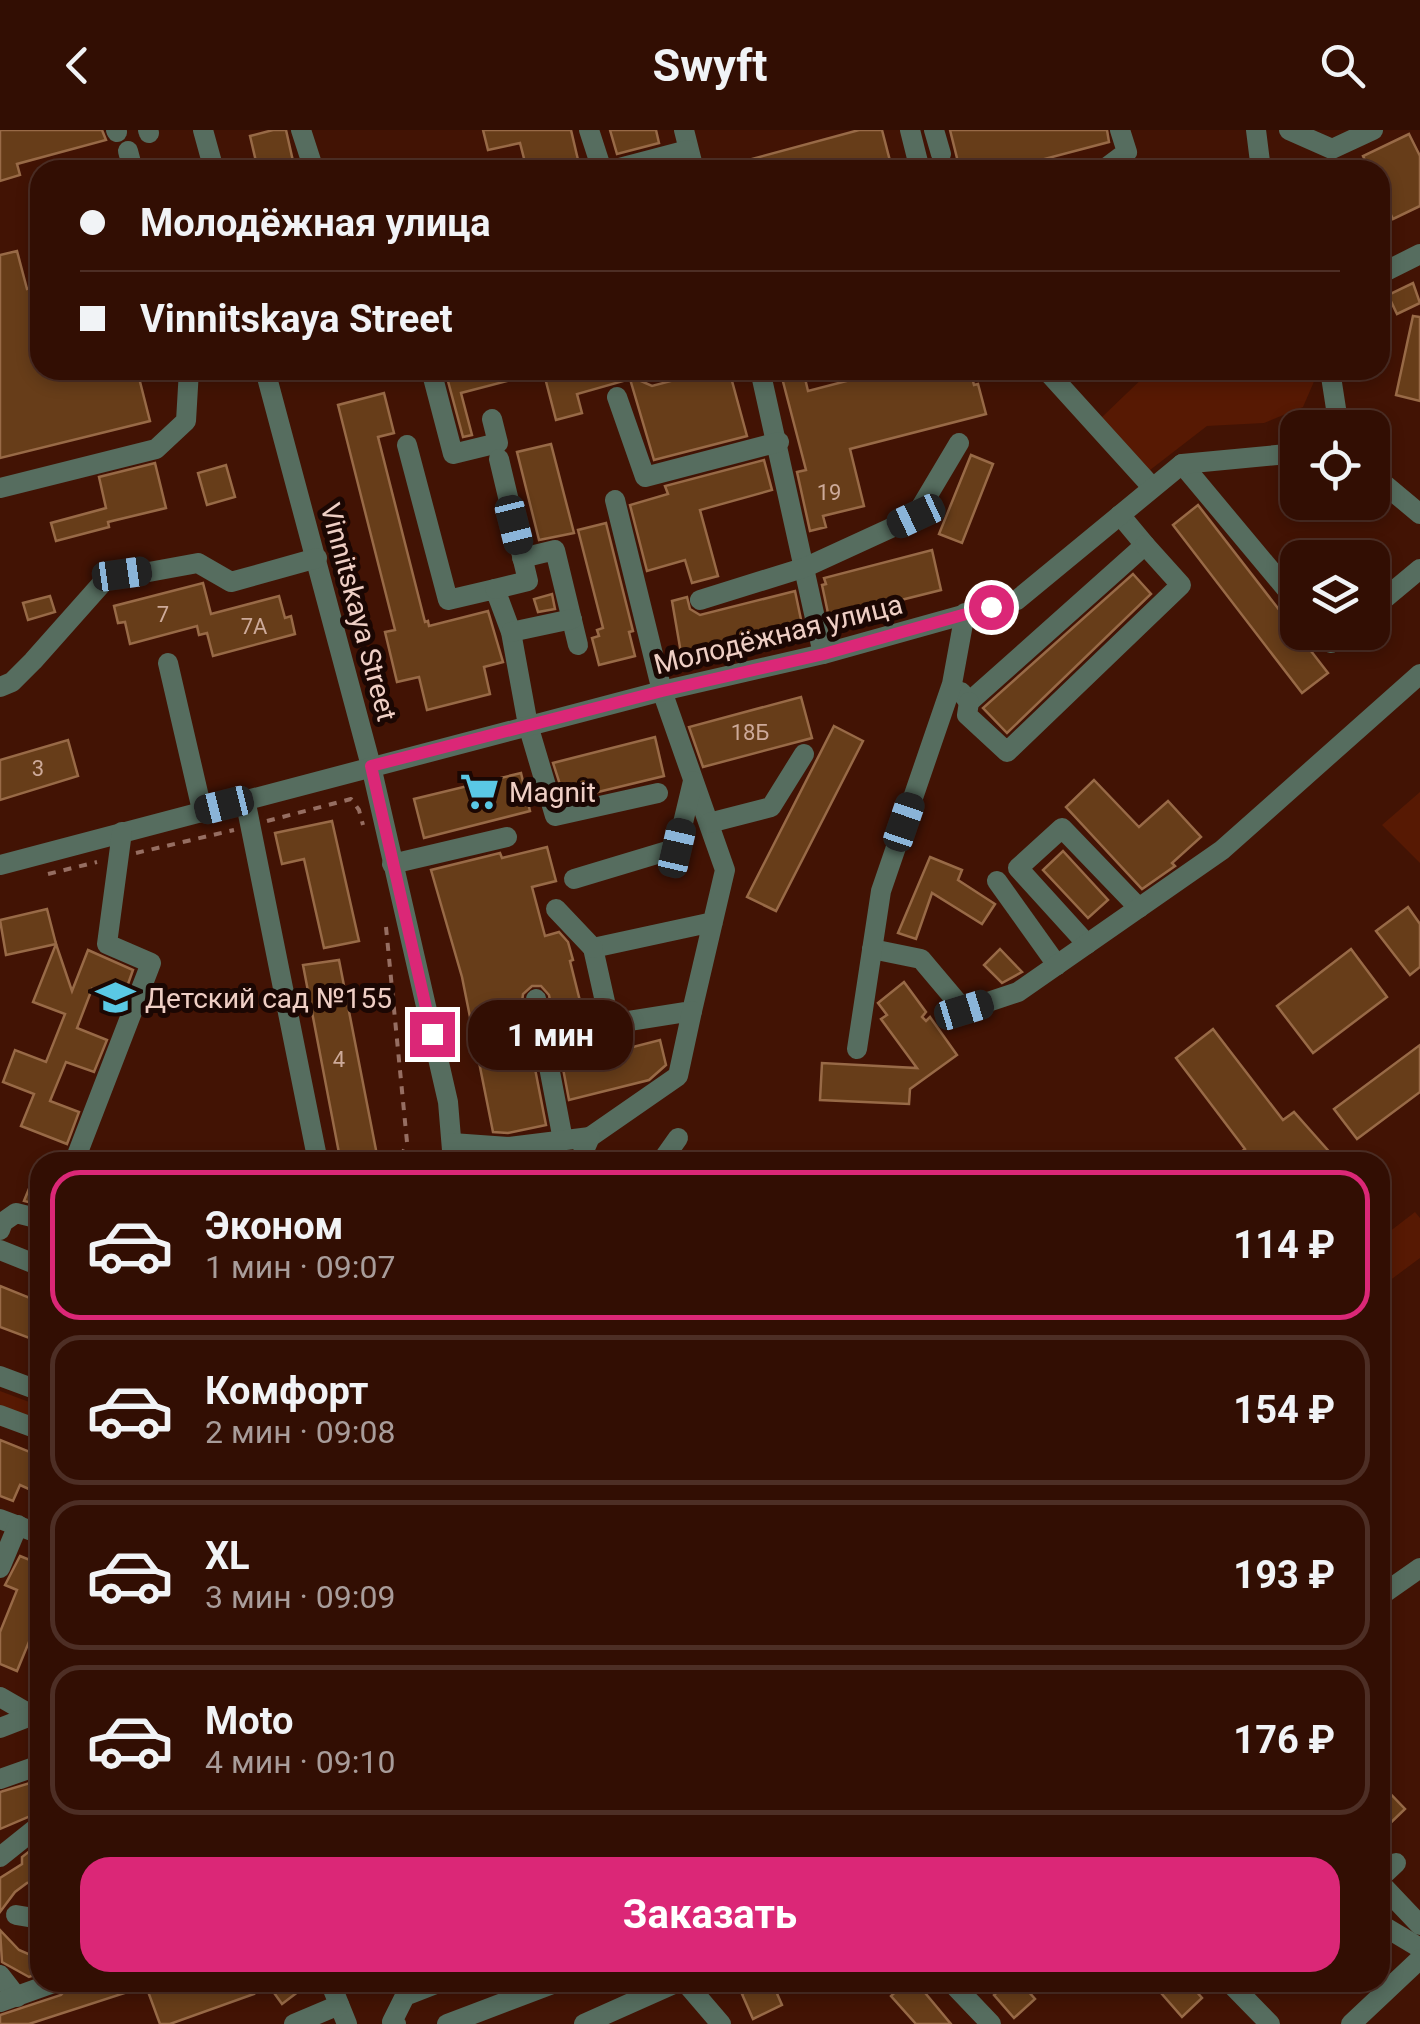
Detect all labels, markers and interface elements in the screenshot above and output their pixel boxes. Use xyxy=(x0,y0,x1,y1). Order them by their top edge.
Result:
icon: back xyxy=(50,38,105,93)
icon: search xyxy=(1315,38,1370,93)
text: Swyft xyxy=(652,39,768,92)
text: Молодёжная улица xyxy=(140,201,491,245)
text: Vinnitskaya Street xyxy=(140,297,453,341)
map controls xyxy=(1280,410,1390,650)
button: locate xyxy=(1280,410,1390,520)
house number: 19 xyxy=(817,480,841,505)
car xyxy=(882,490,950,542)
car xyxy=(492,492,536,558)
street label: Vinnitskaya Street xyxy=(314,500,403,725)
button: layers xyxy=(1280,540,1390,650)
car xyxy=(90,555,154,593)
route start xyxy=(969,585,1014,630)
street label: Молодёжная улица xyxy=(650,588,906,681)
house number: 7 xyxy=(157,602,169,627)
house number: 7А xyxy=(241,614,268,639)
house number: 18Б xyxy=(731,720,769,745)
house number: 3 xyxy=(32,756,44,781)
supermarket icon: Magnit xyxy=(458,771,500,813)
place label: Magnit xyxy=(509,776,596,809)
car xyxy=(191,783,257,827)
car xyxy=(880,789,928,855)
car xyxy=(656,815,698,881)
school or university icon: Детский сад №155 xyxy=(94,977,136,1019)
place label: Детский сад №155 xyxy=(145,982,392,1015)
car xyxy=(931,987,997,1033)
callout: 1 мин xyxy=(467,999,632,1069)
route end xyxy=(410,1012,455,1057)
text: 1 мин xyxy=(507,1016,594,1054)
house number: 4 xyxy=(333,1047,345,1072)
icon: car xyxy=(85,1200,175,1290)
text: Эконом xyxy=(205,1204,343,1248)
text: 114 ₽ xyxy=(1233,1223,1335,1267)
text: 1 мин · 09:07 xyxy=(205,1248,396,1286)
icon: car xyxy=(85,1365,175,1455)
text: Комфорт xyxy=(205,1369,368,1413)
text: 154 ₽ xyxy=(1233,1388,1335,1432)
text: 2 мин · 09:08 xyxy=(205,1413,396,1451)
icon: car xyxy=(85,1530,175,1620)
text: XL xyxy=(205,1534,250,1578)
text: 193 ₽ xyxy=(1233,1553,1335,1597)
text: 3 мин · 09:09 xyxy=(205,1578,396,1616)
icon: car xyxy=(85,1695,175,1785)
text: Moto xyxy=(205,1699,294,1743)
text: 176 ₽ xyxy=(1233,1718,1335,1762)
text: 4 мин · 09:10 xyxy=(205,1743,396,1781)
button: Заказать xyxy=(80,1857,1340,1972)

